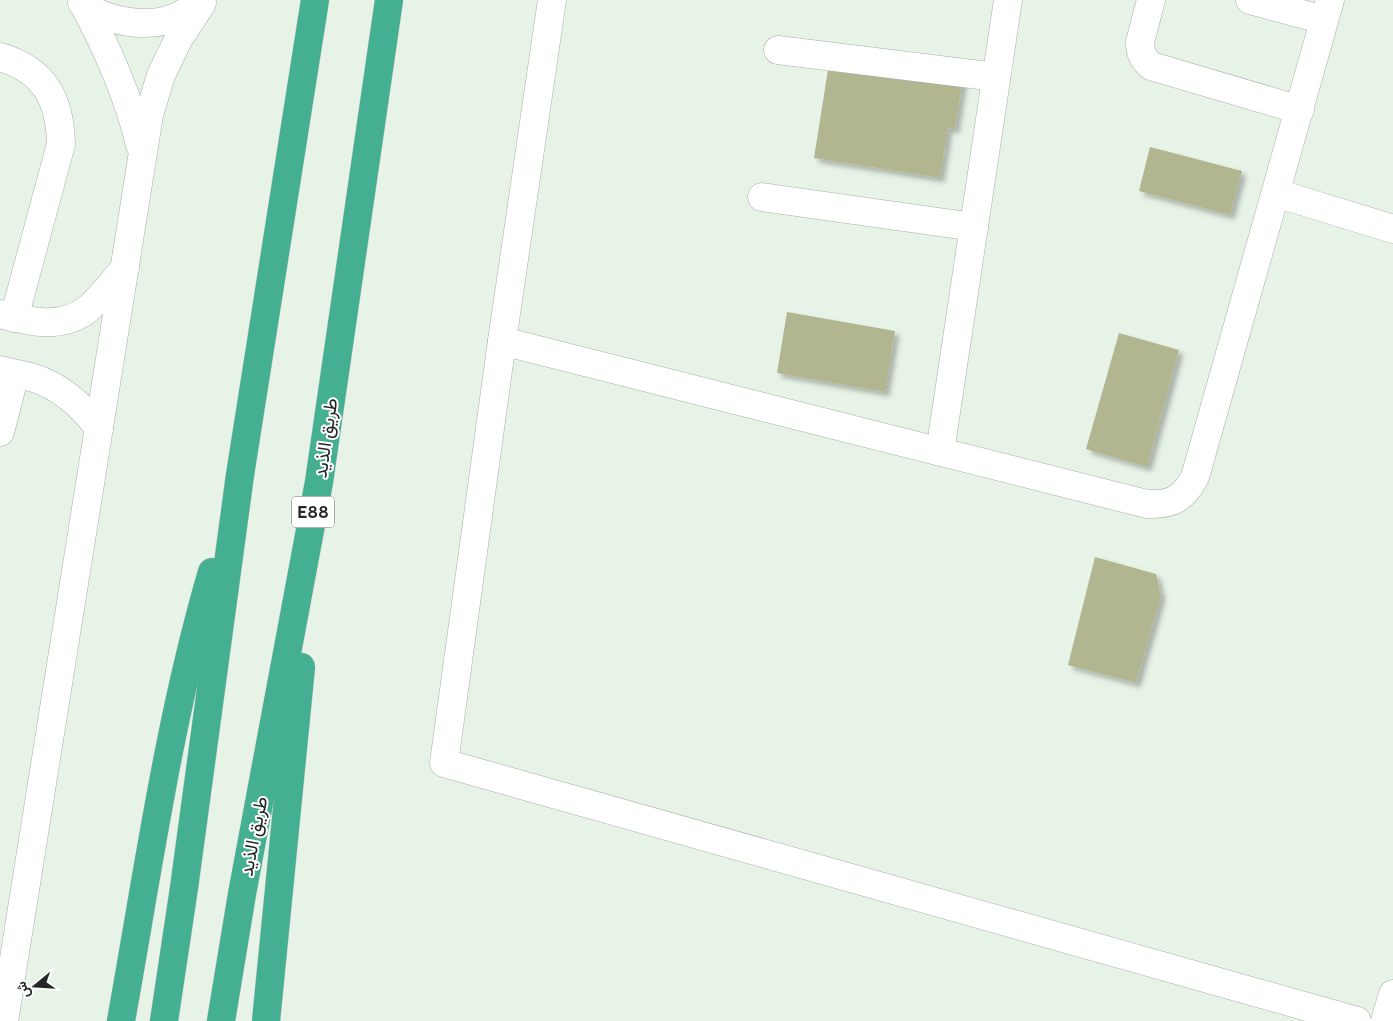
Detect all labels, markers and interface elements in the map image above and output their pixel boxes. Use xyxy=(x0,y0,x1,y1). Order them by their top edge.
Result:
street label: طريق الذيد xyxy=(308,397,342,480)
road number: E88 xyxy=(292,497,334,528)
street label: طريق الذيد xyxy=(235,794,272,878)
north arrow xyxy=(10,961,60,1011)
text: ش xyxy=(11,979,34,1001)

